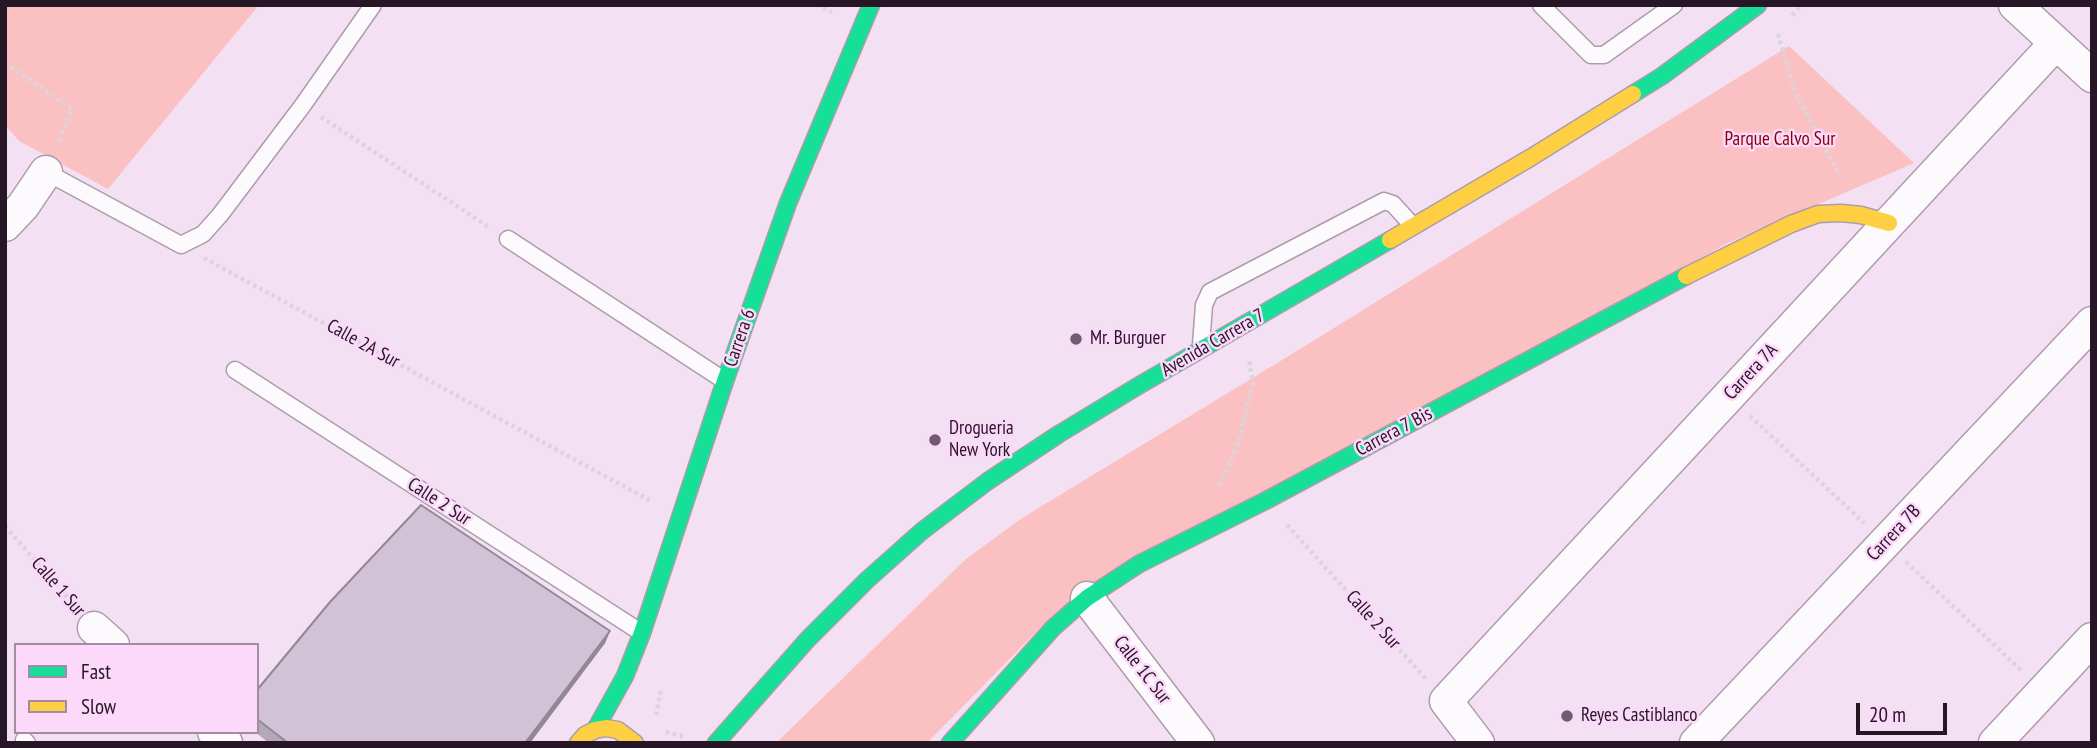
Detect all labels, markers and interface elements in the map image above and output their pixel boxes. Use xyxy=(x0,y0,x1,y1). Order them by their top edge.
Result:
park label: Parque Calvo Sur xyxy=(1725,129,1835,151)
street label: Avenida Carrera 7 xyxy=(1157,304,1269,382)
street label: Carrera 6 xyxy=(720,306,760,370)
street label: Calle 2A Sur xyxy=(323,315,403,373)
place label: Mr. Burguer xyxy=(1090,328,1166,350)
marker: Mr. Burguer xyxy=(1068,331,1084,347)
street label: Carrera 7A xyxy=(1719,339,1783,405)
street label: Carrera 7 Bis xyxy=(1352,402,1436,462)
place label: Drogueria New York xyxy=(949,418,1014,462)
marker: Drogueria New York xyxy=(927,432,943,448)
street label: Calle 2 Sur xyxy=(403,473,475,531)
street label: Carrera 7B xyxy=(1862,500,1926,566)
street label: Calle 1 Sur xyxy=(26,553,90,621)
street label: Calle 2 Sur xyxy=(1341,586,1405,654)
street label: Calle 1C Sur xyxy=(1108,632,1176,708)
legend xyxy=(14,643,259,734)
text: Fast xyxy=(81,658,111,685)
scale bar xyxy=(1859,688,1950,732)
text: Slow xyxy=(81,693,116,720)
text: 20 m xyxy=(1869,701,1906,728)
place label: Reyes Castiblanco xyxy=(1581,705,1697,727)
marker: Reyes Castiblanco xyxy=(1559,708,1575,724)

